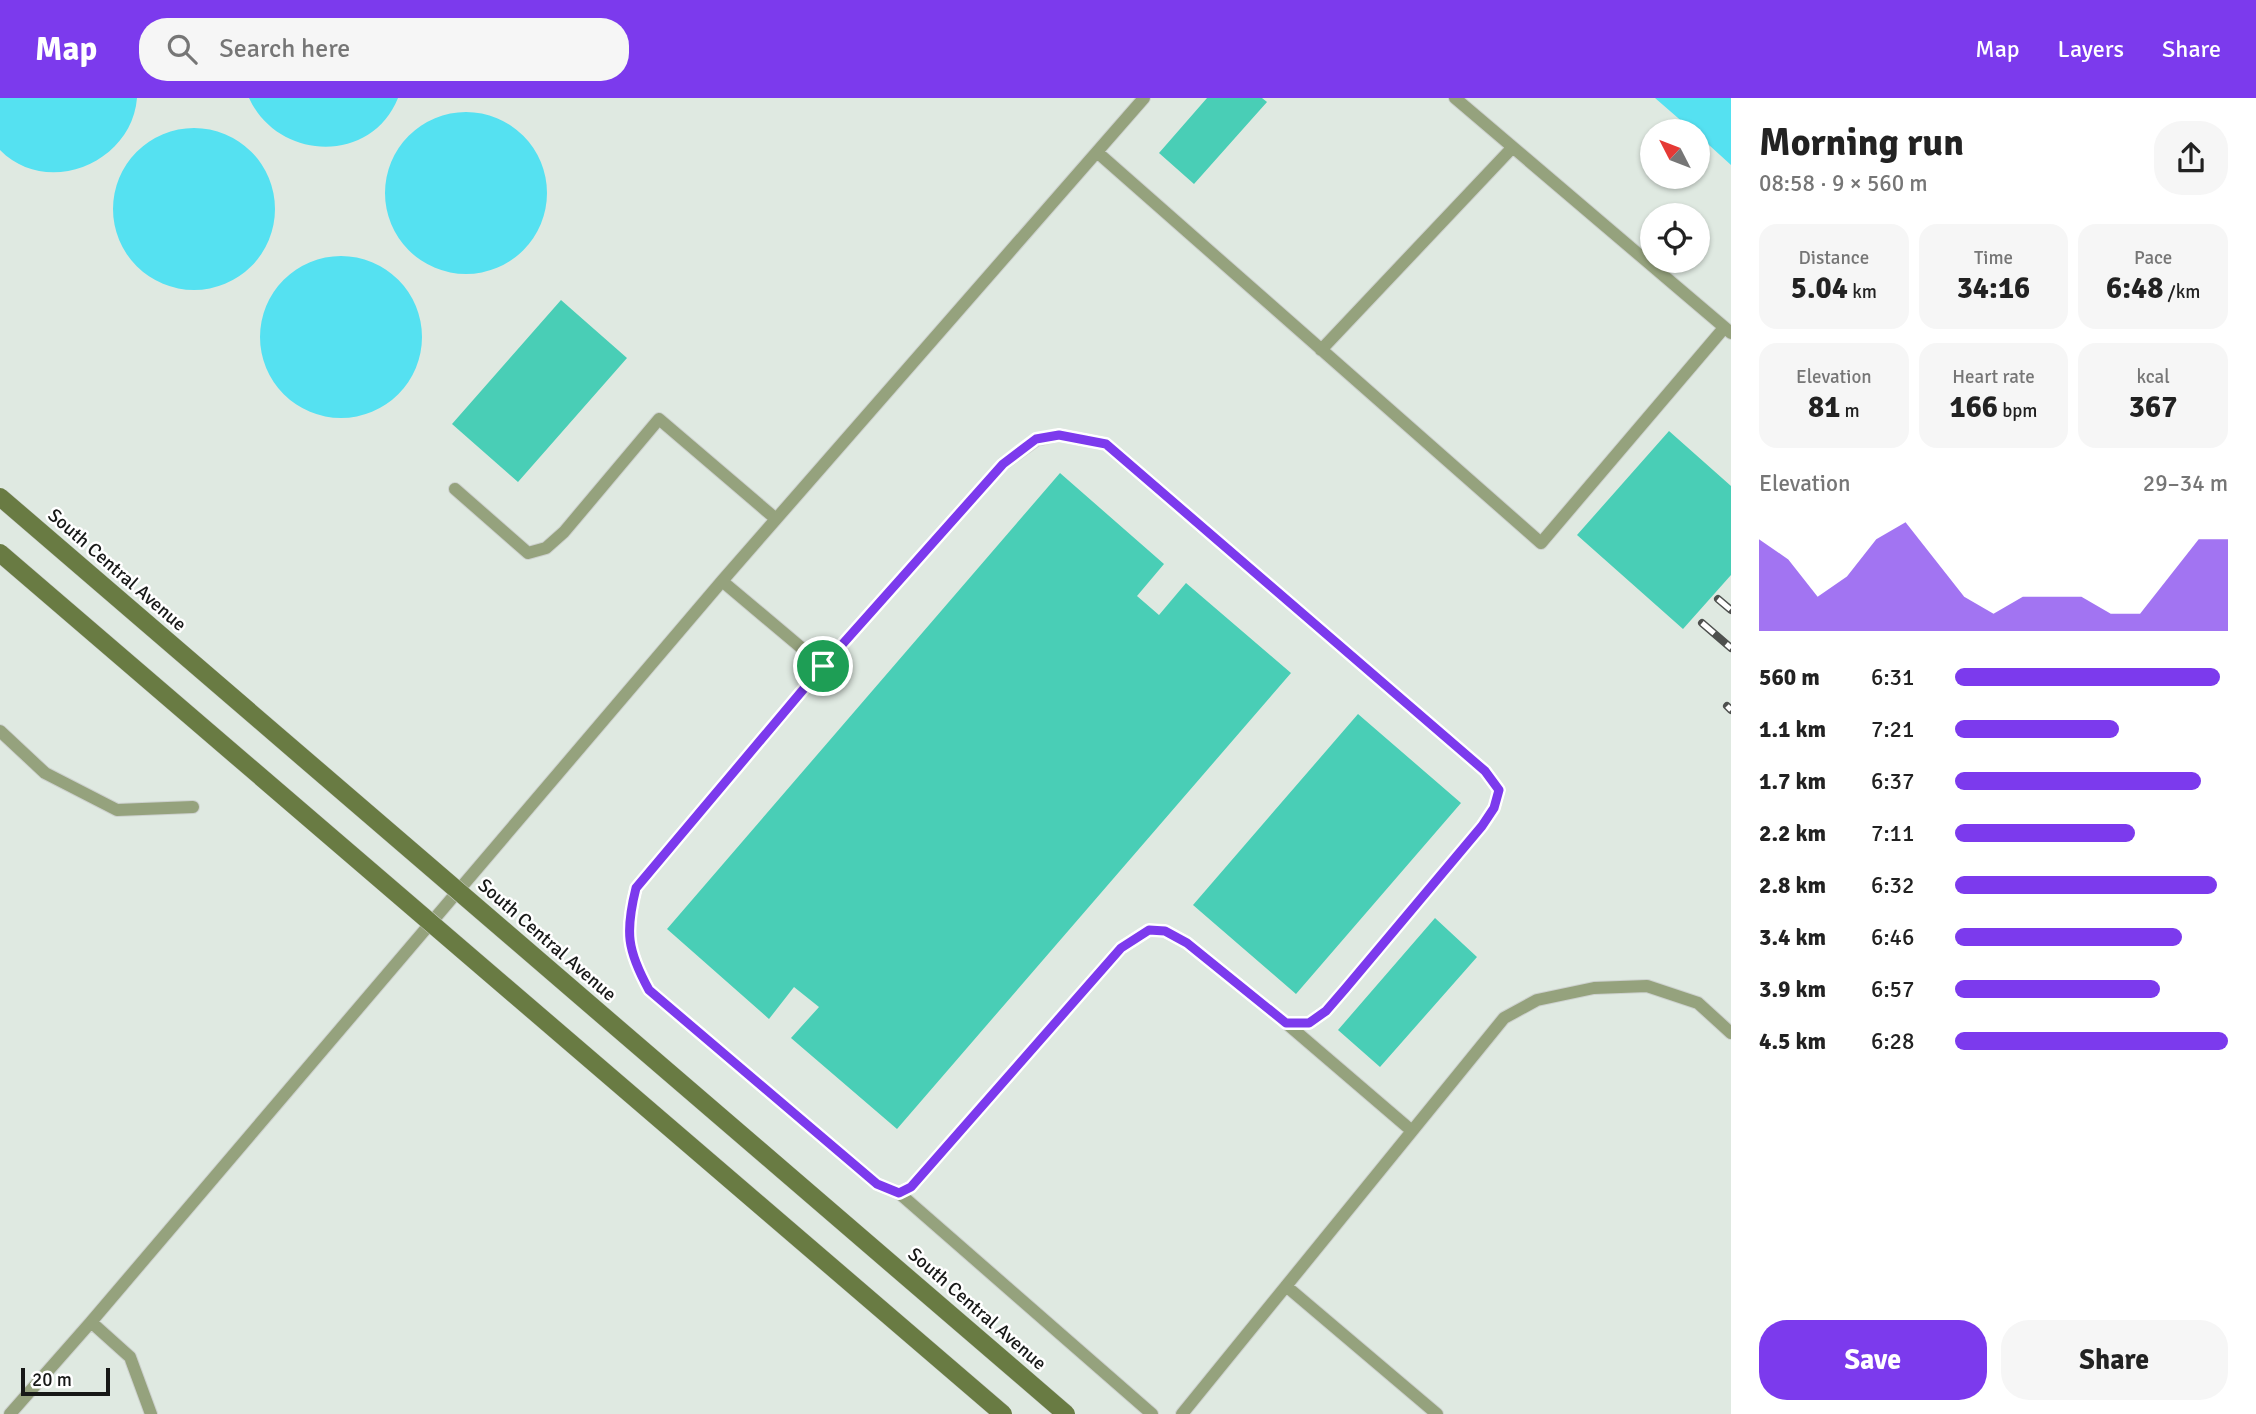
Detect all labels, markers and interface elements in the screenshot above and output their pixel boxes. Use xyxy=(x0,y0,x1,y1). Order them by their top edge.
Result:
search box xyxy=(139,18,629,81)
text: Map xyxy=(35,29,97,70)
icon: search xyxy=(163,30,201,68)
text: Search here xyxy=(219,33,350,65)
text: Map xyxy=(1975,34,2020,64)
text: Layers xyxy=(2058,34,2124,64)
text: Share xyxy=(2162,34,2221,64)
north arrow xyxy=(1640,119,1710,189)
map controls xyxy=(1640,119,1710,273)
text: Morning run xyxy=(1759,119,1964,166)
button: share xyxy=(2154,121,2228,195)
text: 08:58 · 9 × 560 m xyxy=(1759,169,1928,198)
button: locate xyxy=(1640,203,1710,273)
text: Distance xyxy=(1798,246,1869,270)
text: Time xyxy=(1974,246,2013,270)
text: Pace xyxy=(2134,246,2172,270)
text: 5.04 xyxy=(1791,270,1848,307)
text: 34:16 xyxy=(1957,270,2030,307)
text: 6:48 xyxy=(2106,270,2163,307)
text: km xyxy=(1848,280,1877,304)
text: /km xyxy=(2163,280,2200,304)
text: Elevation xyxy=(1796,365,1872,389)
text: Heart rate xyxy=(1952,365,2035,389)
text: kcal xyxy=(2137,365,2170,389)
text: 81 xyxy=(1808,389,1840,426)
text: 166 xyxy=(1949,389,1998,426)
text: 367 xyxy=(2129,389,2177,426)
text: m xyxy=(1840,399,1860,423)
text: bpm xyxy=(1998,399,2038,423)
text: Elevation xyxy=(1759,469,1851,498)
text: 29–34 m xyxy=(2143,469,2228,498)
street label: South Central Avenue xyxy=(43,503,191,637)
pin xyxy=(793,636,853,696)
icon: arrive xyxy=(804,647,842,685)
text: 560 m xyxy=(1759,663,1820,692)
text: 6:31 xyxy=(1871,663,1914,692)
text: 1.1 km xyxy=(1759,715,1826,744)
text: 7:21 xyxy=(1871,715,1914,744)
text: 1.7 km xyxy=(1759,767,1826,796)
text: 6:37 xyxy=(1871,767,1914,796)
text: 2.2 km xyxy=(1759,819,1826,848)
text: 7:11 xyxy=(1871,819,1914,848)
text: 2.8 km xyxy=(1759,871,1826,900)
text: 6:32 xyxy=(1871,871,1914,900)
street label: South Central Avenue xyxy=(473,873,621,1007)
text: 3.4 km xyxy=(1759,923,1826,952)
text: 6:46 xyxy=(1871,923,1914,952)
text: 3.9 km xyxy=(1759,975,1826,1004)
text: 6:57 xyxy=(1871,975,1914,1004)
text: 4.5 km xyxy=(1759,1027,1826,1056)
text: 6:28 xyxy=(1871,1027,1914,1056)
street label: South Central Avenue xyxy=(903,1242,1051,1376)
button: Save xyxy=(1759,1320,1987,1400)
button: Share xyxy=(2001,1320,2228,1400)
scale bar xyxy=(21,1365,110,1397)
text: 20 m xyxy=(32,1368,72,1392)

